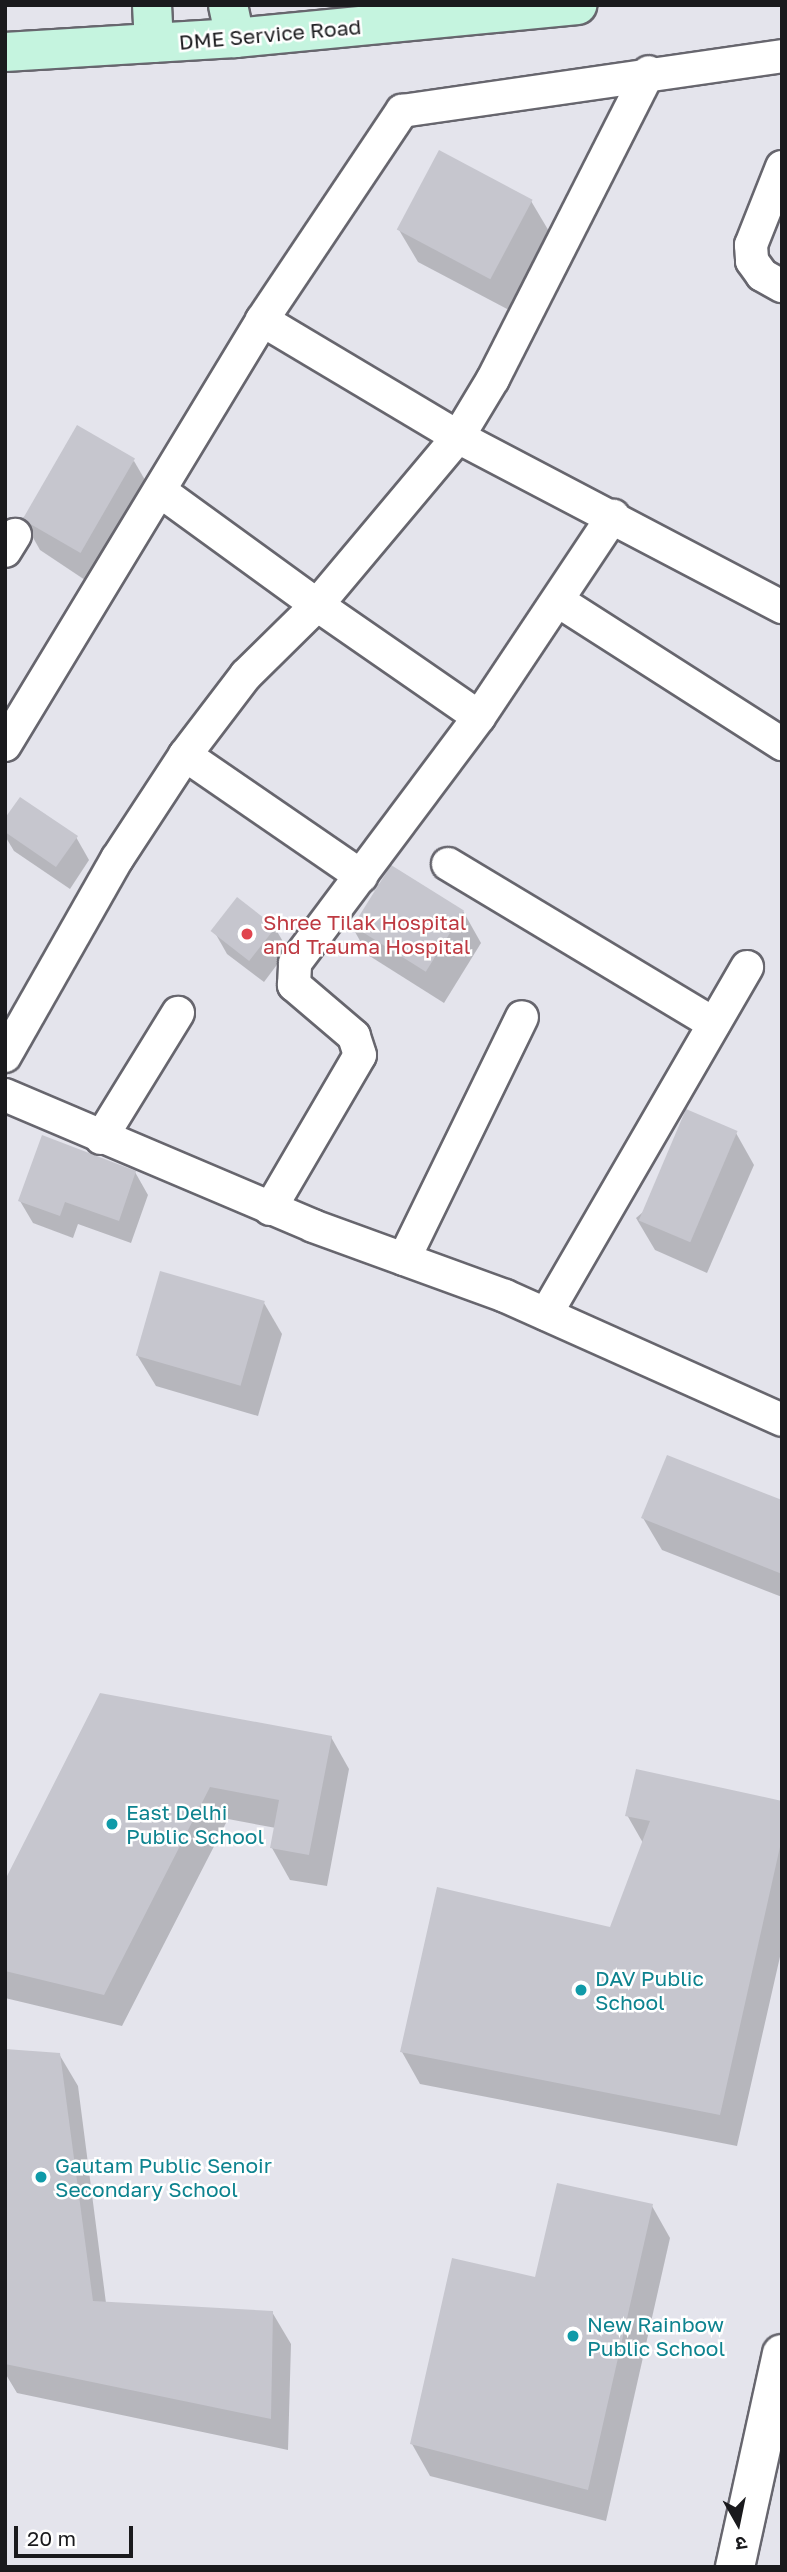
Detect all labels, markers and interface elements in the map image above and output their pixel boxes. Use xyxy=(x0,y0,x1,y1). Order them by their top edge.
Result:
street label: DME Service Road xyxy=(178,13,362,55)
place label: Shree Tilak Hospital and Trauma Hospital xyxy=(263,909,471,959)
marker: Shree Tilak Hospital and Trauma Hospital xyxy=(237,924,257,944)
place label: East Delhi Public School xyxy=(126,1799,264,1849)
marker: East Delhi Public School xyxy=(104,1816,120,1832)
place label: DAV Public School xyxy=(595,1965,704,2015)
marker: DAV Public School xyxy=(573,1982,589,1998)
place label: Gautam Public Senoir Secondary School xyxy=(55,2152,272,2202)
marker: Gautam Public Senoir Secondary School xyxy=(33,2169,49,2185)
place label: New Rainbow Public School xyxy=(587,2311,725,2361)
marker: New Rainbow Public School xyxy=(565,2328,581,2344)
north arrow xyxy=(703,2488,773,2558)
scale bar xyxy=(18,2512,136,2556)
text: 20 m xyxy=(27,2525,76,2551)
text: उ xyxy=(734,2532,749,2556)

